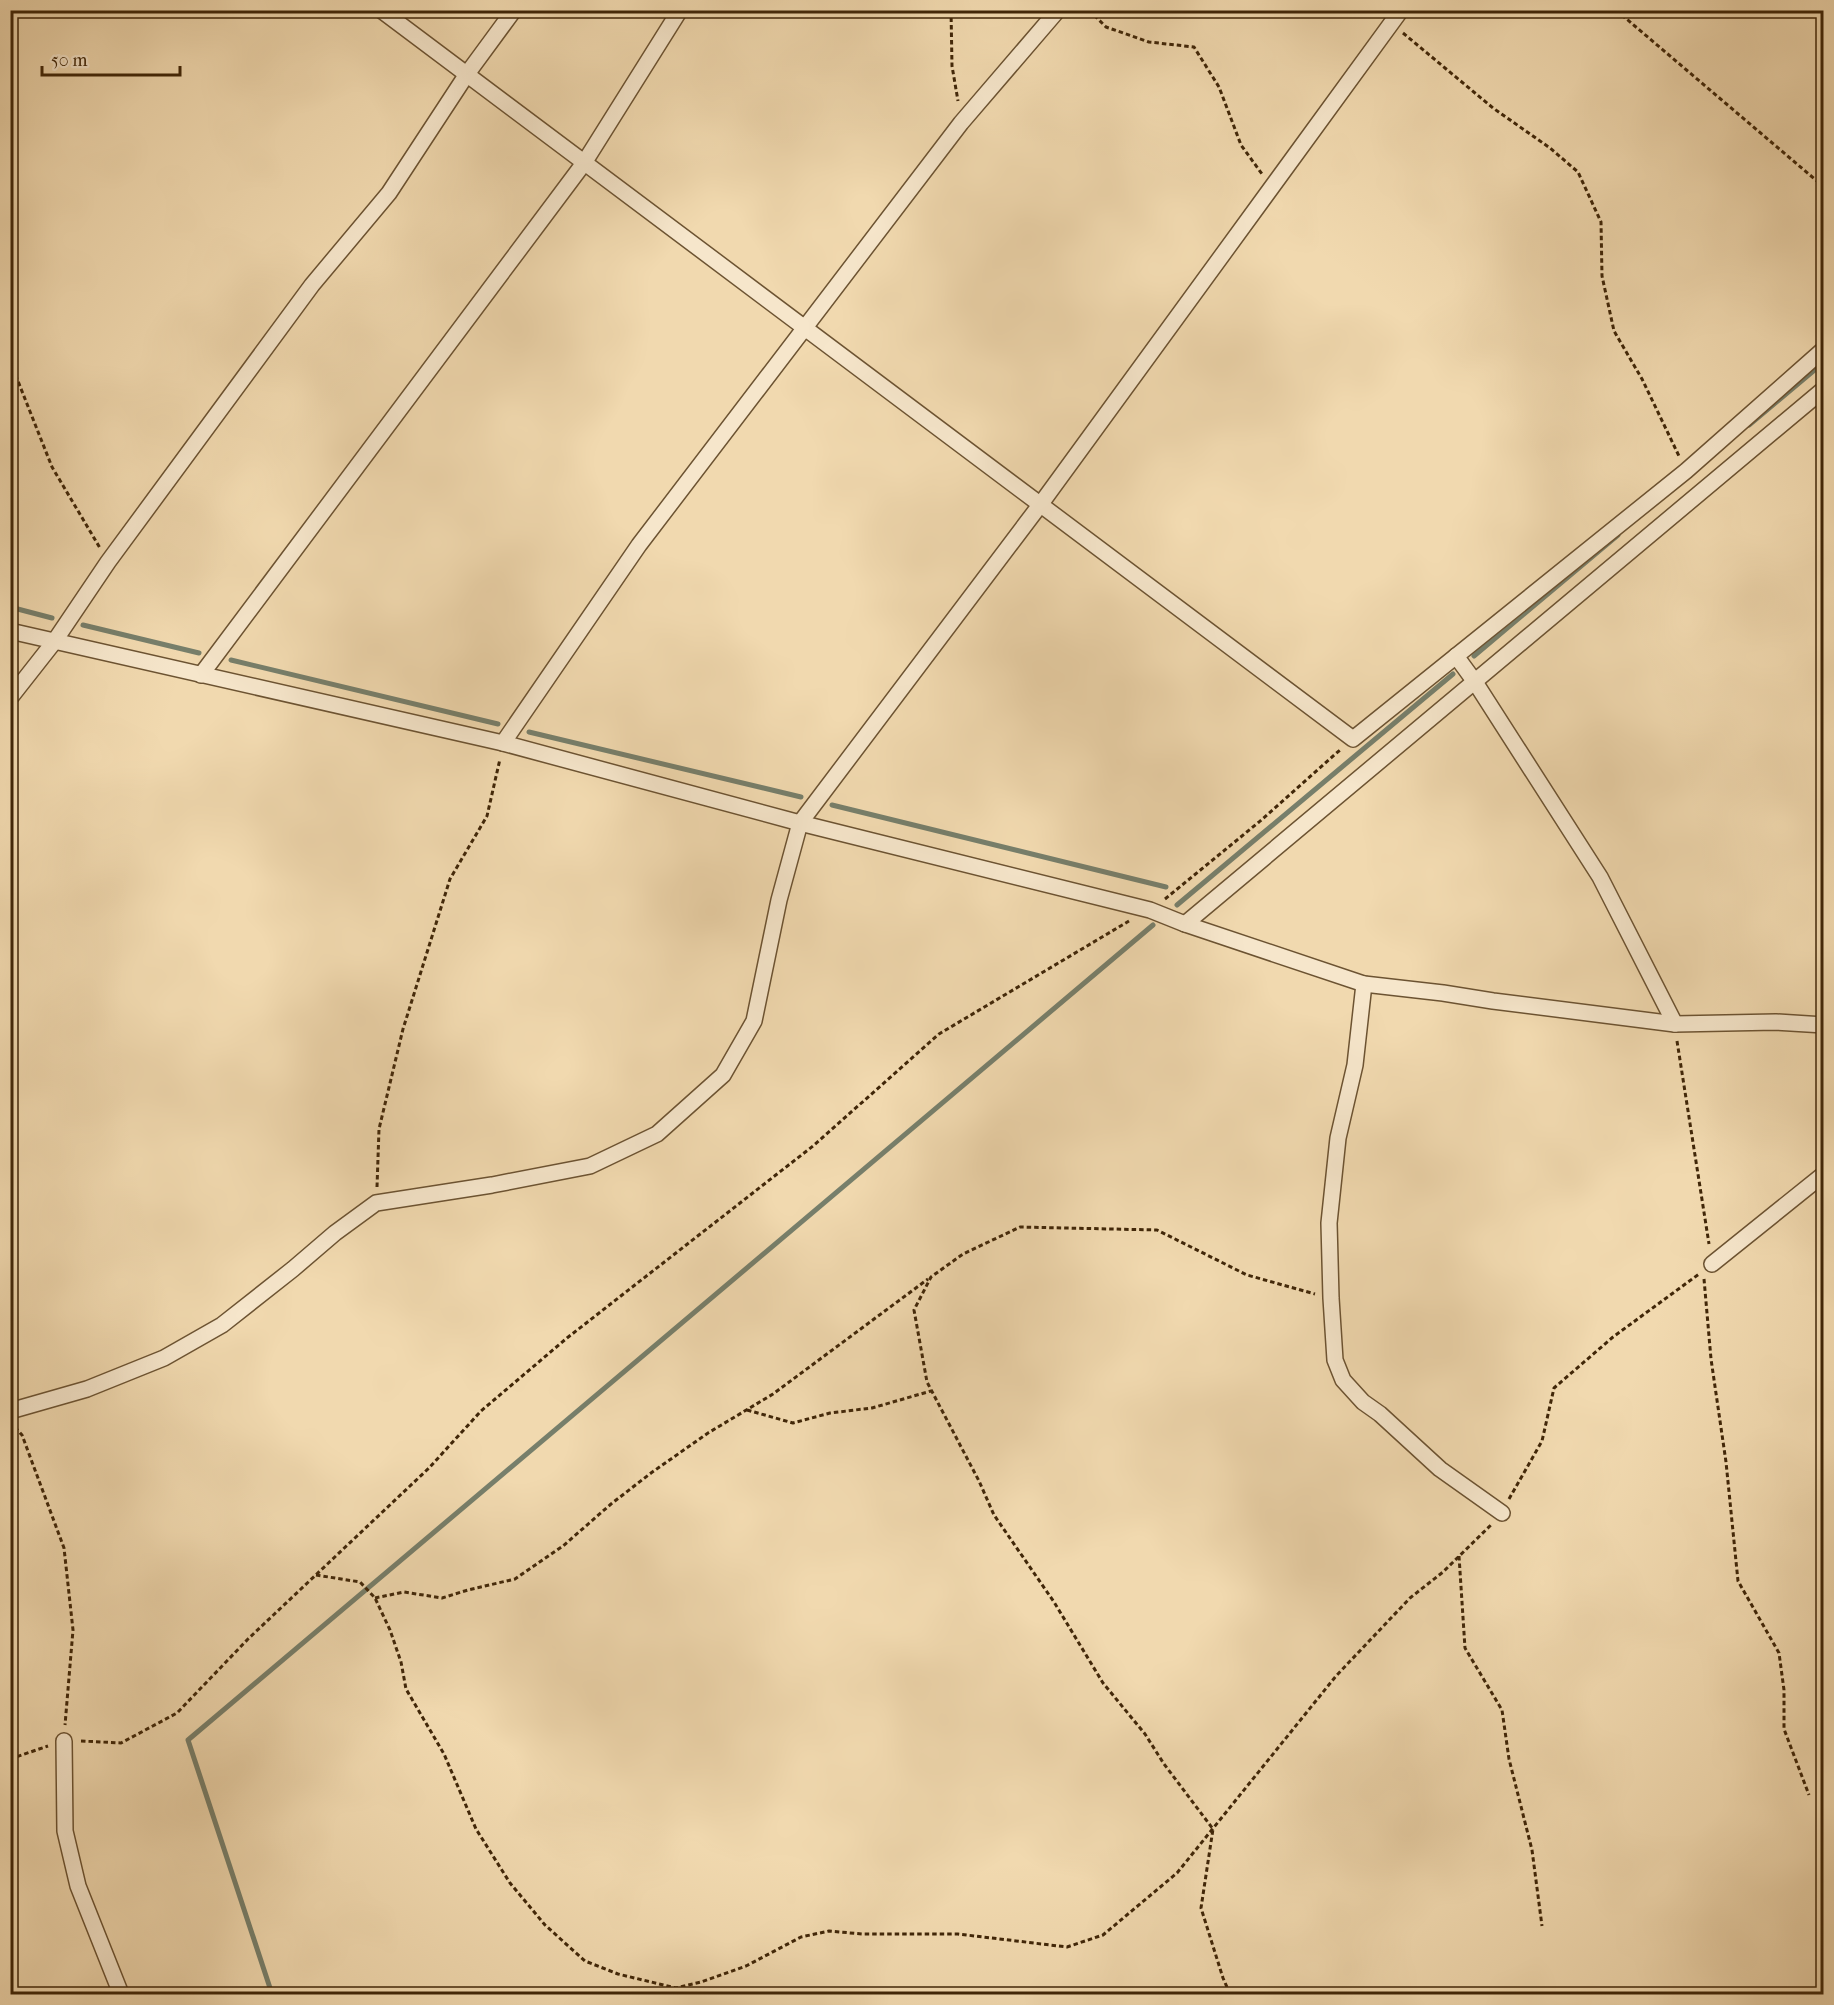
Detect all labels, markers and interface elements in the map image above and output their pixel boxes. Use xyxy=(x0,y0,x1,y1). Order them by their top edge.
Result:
scale bar xyxy=(42,39,180,77)
text: 50 m xyxy=(51,50,88,71)

